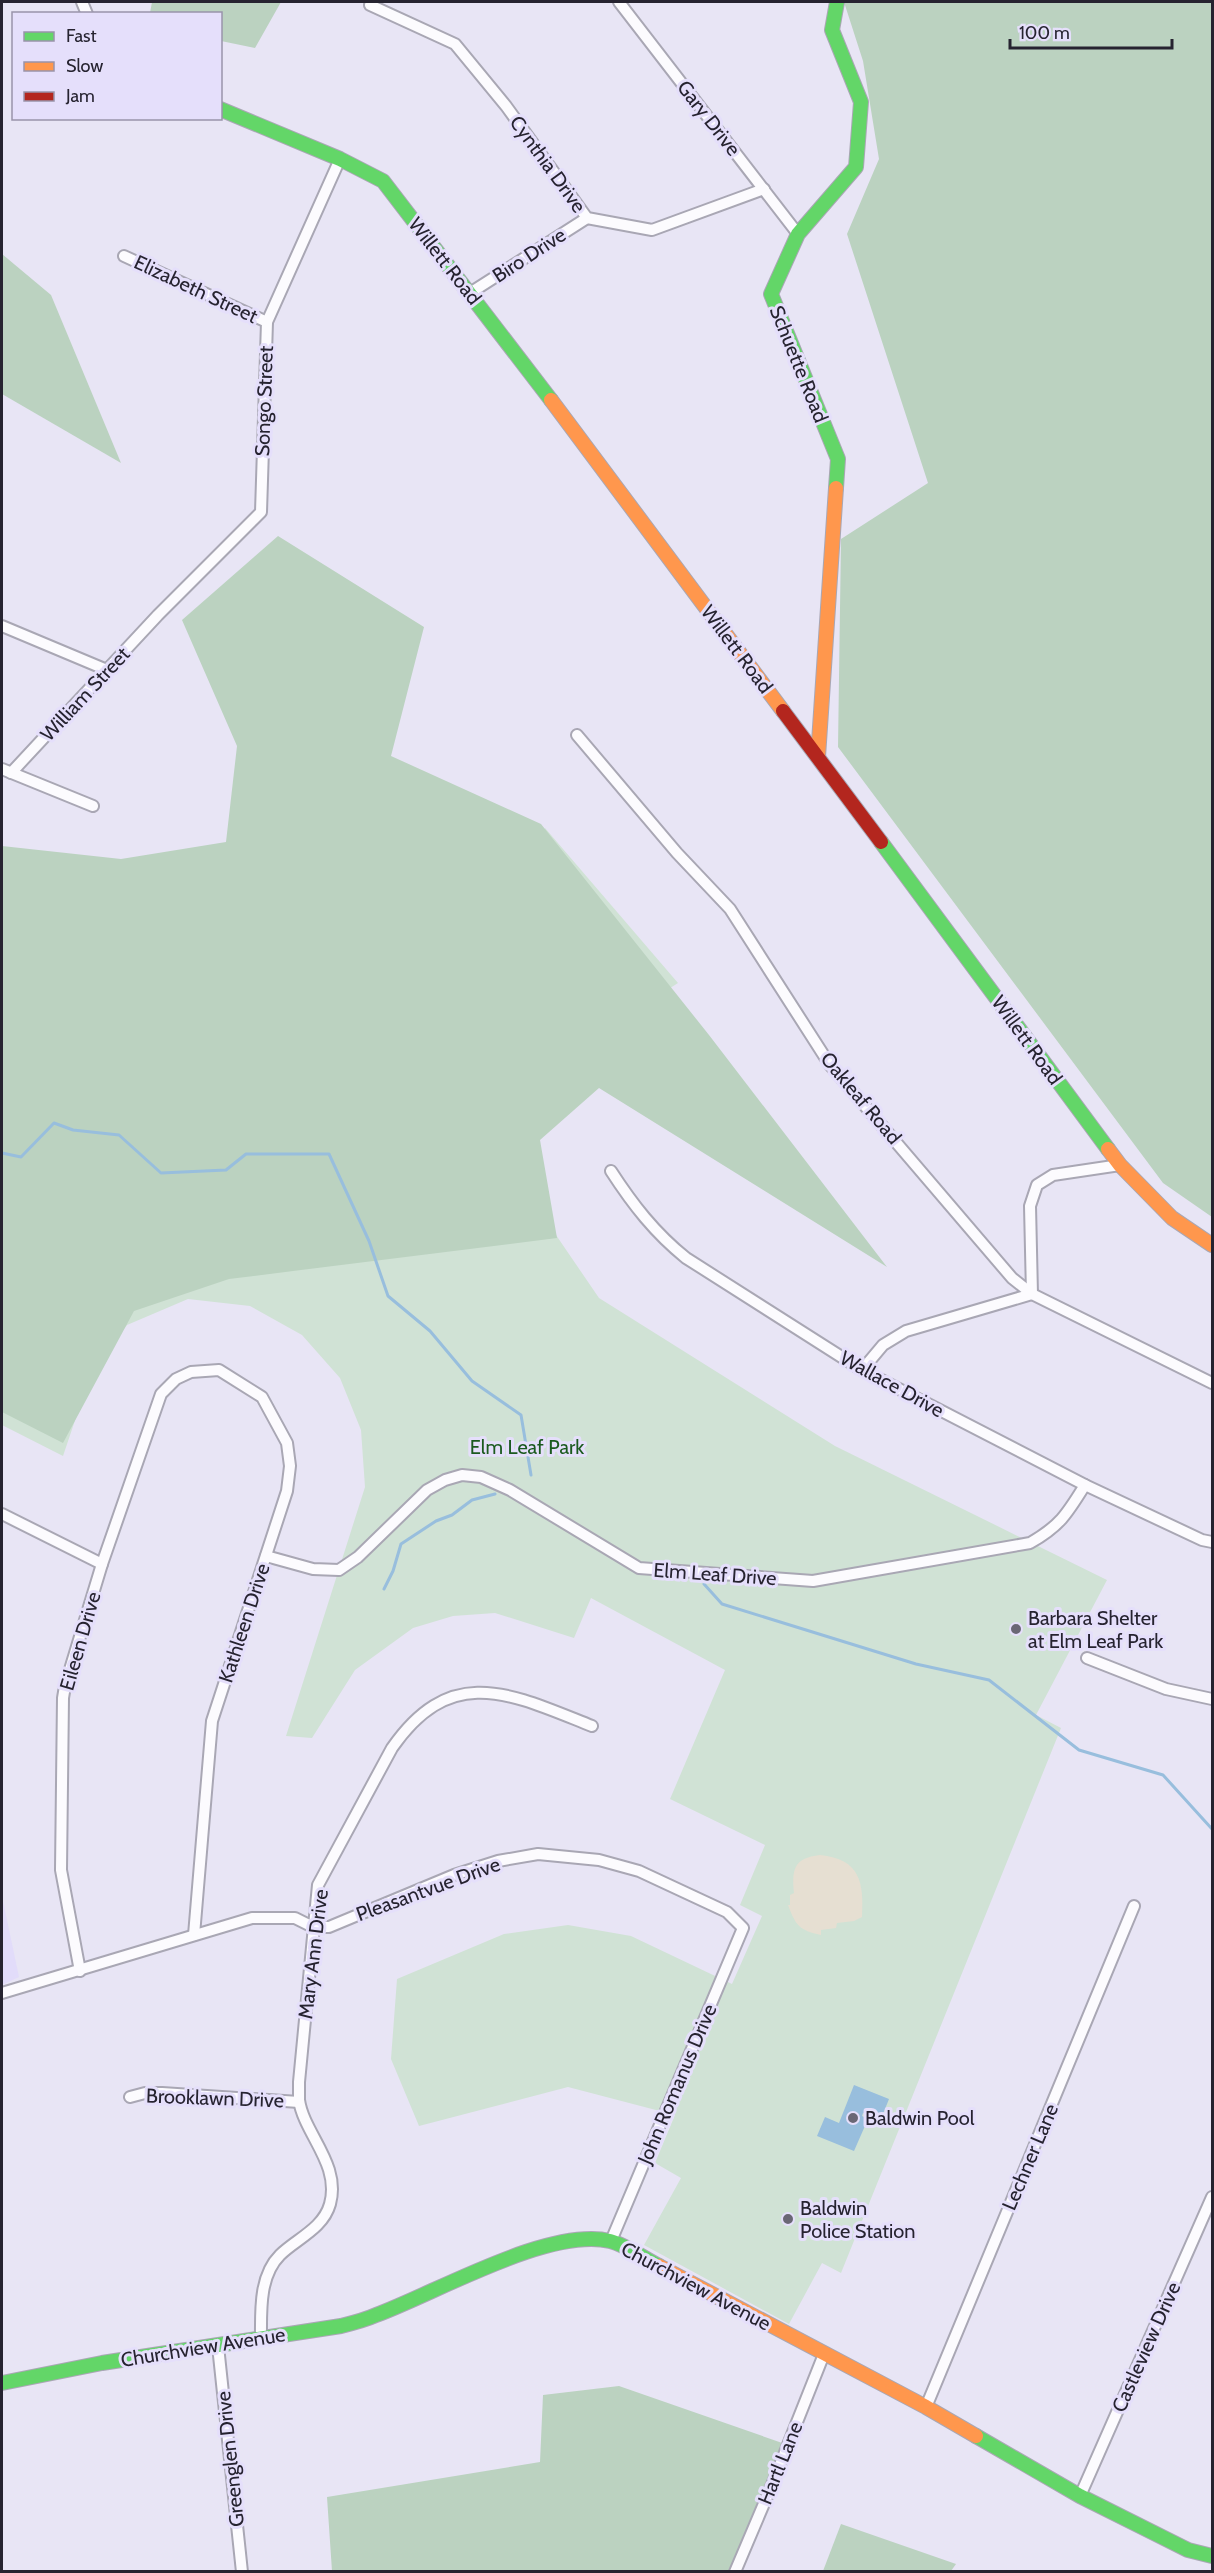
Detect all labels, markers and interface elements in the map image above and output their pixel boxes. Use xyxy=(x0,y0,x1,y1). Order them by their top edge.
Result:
legend xyxy=(12,12,222,120)
scale bar xyxy=(1010,12,1172,50)
text: 100 m xyxy=(1019,22,1070,44)
text: Fast xyxy=(66,25,97,47)
text: Slow xyxy=(66,55,103,77)
street label: Gary Drive xyxy=(672,76,746,160)
text: Jam xyxy=(65,85,95,107)
street label: Cynthia Drive xyxy=(505,111,591,217)
street label: Willett Road xyxy=(404,213,486,309)
street label: Biro Drive xyxy=(488,222,570,288)
street label: Elizabeth Street xyxy=(130,250,262,328)
street label: Schuette Road xyxy=(765,302,833,426)
street label: Songo Street xyxy=(250,345,278,457)
street label: Willett Road xyxy=(696,600,778,698)
street label: William Street xyxy=(35,642,135,746)
street label: Willett Road xyxy=(987,991,1067,1089)
street label: Oakleaf Road xyxy=(816,1047,906,1149)
street label: Wallace Drive xyxy=(836,1346,948,1422)
park label: Elm Leaf Park xyxy=(470,1435,584,1459)
street label: Elm Leaf Drive xyxy=(653,1558,777,1590)
street label: Kathleen Drive xyxy=(213,1560,275,1686)
street label: Eileen Drive xyxy=(54,1589,106,1693)
place label: Barbara Shelter at Elm Leaf Park xyxy=(1028,1606,1163,1653)
marker: Barbara Shelter at Elm Leaf Park xyxy=(1009,1622,1023,1636)
street label: Pleasantvue Drive xyxy=(353,1852,503,1926)
street label: Mary Ann Drive xyxy=(293,1888,333,2020)
street label: John Romanus Drive xyxy=(632,2000,722,2169)
street label: Brooklawn Drive xyxy=(146,2084,284,2112)
street label: Lechner Lane xyxy=(997,2100,1063,2214)
place label: Baldwin Pool xyxy=(865,2106,975,2130)
marker: Baldwin Pool xyxy=(846,2111,860,2125)
place label: Baldwin Police Station xyxy=(800,2196,916,2243)
marker: Baldwin Police Station xyxy=(781,2212,795,2226)
street label: Churchview Avenue xyxy=(617,2236,775,2336)
street label: Castleview Drive xyxy=(1107,2278,1185,2416)
street label: Churchview Avenue xyxy=(119,2322,287,2372)
street label: Greenglen Drive xyxy=(211,2390,249,2528)
street label: Hartl Lane xyxy=(753,2418,807,2508)

